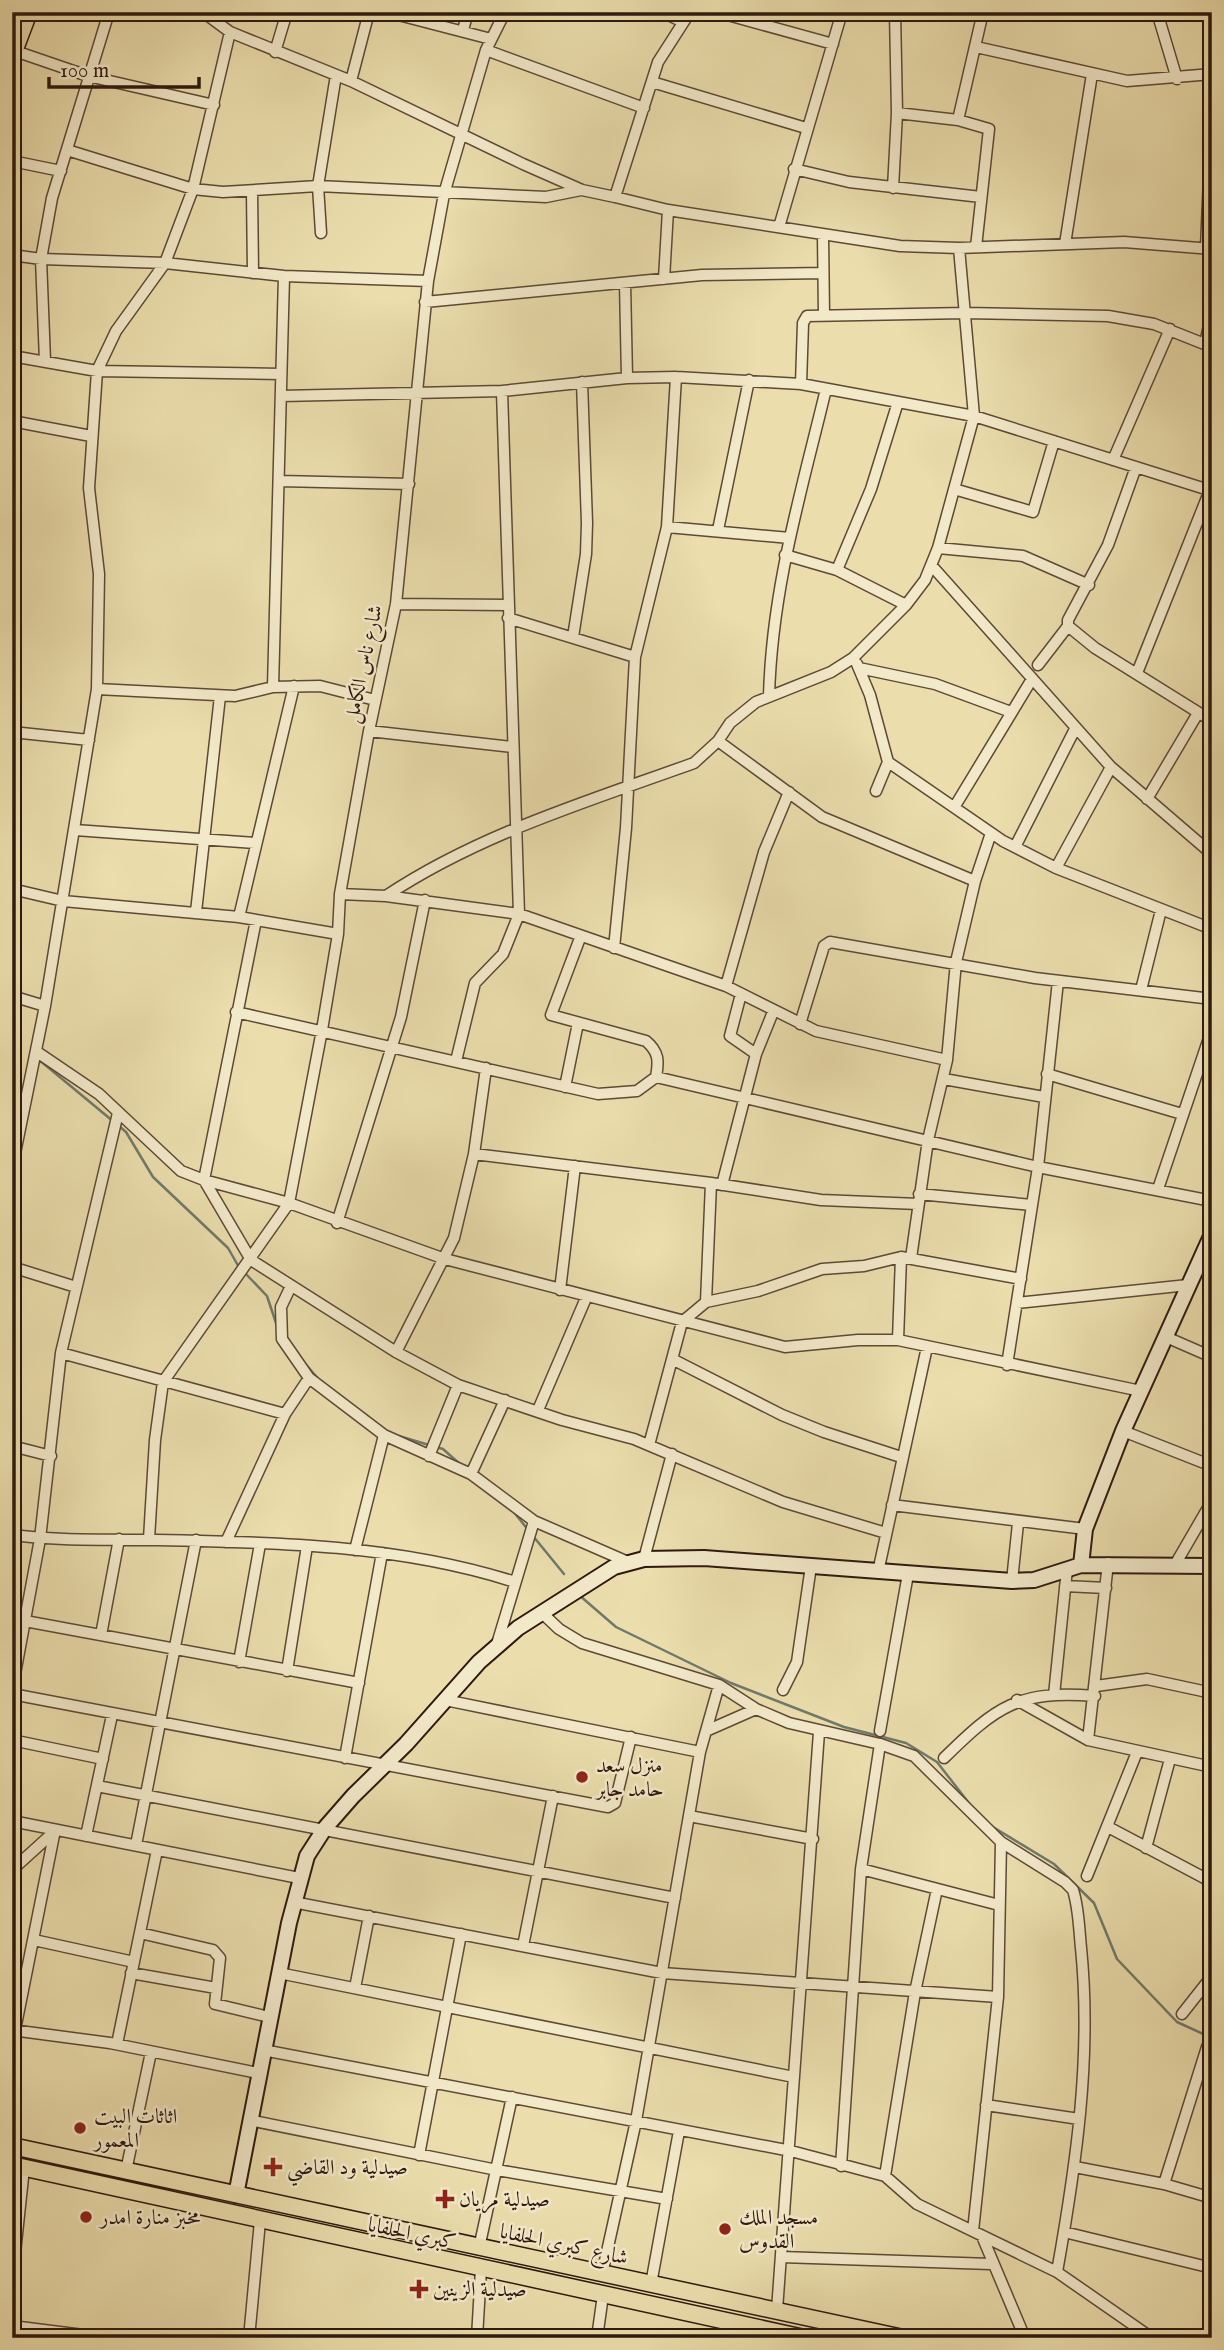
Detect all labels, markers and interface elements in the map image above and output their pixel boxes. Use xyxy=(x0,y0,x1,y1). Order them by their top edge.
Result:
scale bar xyxy=(49,46,200,90)
text: 100 m xyxy=(60,58,109,85)
street label: شارع ناس الكامل xyxy=(339,603,393,727)
place label: منزل سعد حامد جابر xyxy=(594,1753,664,1804)
marker: منزل سعد حامد جابر xyxy=(574,1769,590,1785)
place label: اثاثات البيت المعمور xyxy=(92,2104,177,2155)
marker: اثاثات البيت المعمور xyxy=(72,2120,88,2136)
place label: صيدلية ود القاضي xyxy=(287,2155,408,2187)
marker: صيدلية ود القاضي xyxy=(265,2159,281,2175)
place label: صيدلية مريان xyxy=(459,2187,550,2214)
marker: صيدلية مريان xyxy=(437,2191,453,2207)
place label: مخبز منارة امدر xyxy=(98,2205,201,2232)
place label: مسجد الملك القدوس xyxy=(739,2205,818,2256)
marker: مخبز منارة امدر xyxy=(78,2209,94,2225)
street label: كبري الحلفايا xyxy=(365,2212,458,2258)
street label: شارع كبري الحلفايا xyxy=(496,2219,630,2275)
marker: مسجد الملك القدوس xyxy=(717,2221,733,2237)
place label: صيدلية الزينين xyxy=(433,2277,527,2304)
marker: صيدلية الزينين xyxy=(411,2281,427,2297)

